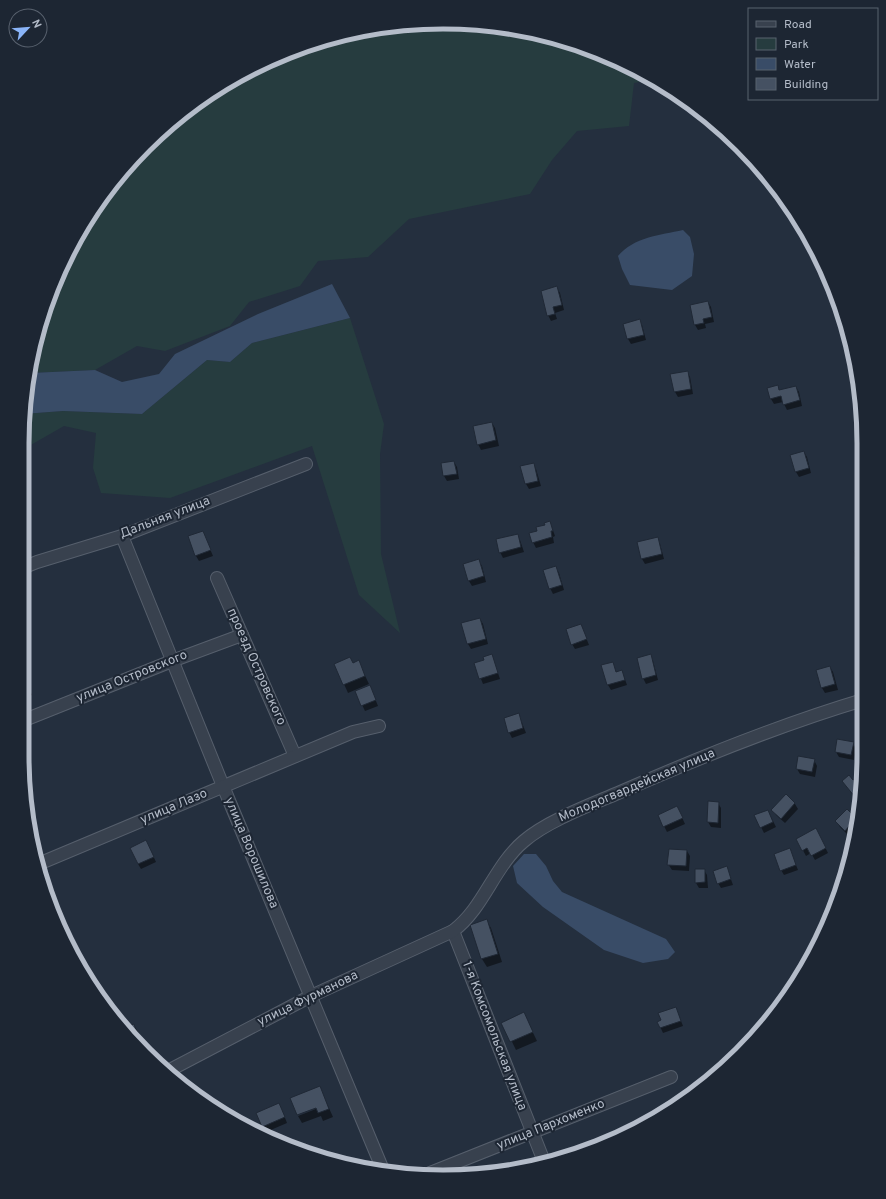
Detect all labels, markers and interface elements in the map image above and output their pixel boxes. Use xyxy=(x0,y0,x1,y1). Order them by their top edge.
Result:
north arrow xyxy=(8,8,48,48)
legend xyxy=(748,8,878,100)
text: N xyxy=(28,17,44,31)
text: Road xyxy=(784,17,812,33)
text: Park xyxy=(784,37,809,53)
text: Water xyxy=(784,57,816,73)
text: Building xyxy=(784,77,828,93)
street label: Дальняя улица xyxy=(117,493,213,543)
street label: проезд Островского xyxy=(223,606,289,728)
street label: улица Островского xyxy=(74,647,190,707)
street label: Молодогвардейская улица xyxy=(556,746,718,826)
street label: улица Лазо xyxy=(138,786,210,828)
street label: улица Ворошилова xyxy=(220,795,282,911)
street label: 1-я Комсомольская улица xyxy=(458,959,530,1113)
street label: улица Фурманова xyxy=(255,968,361,1030)
street label: улица Пархоменко xyxy=(495,1096,607,1154)

